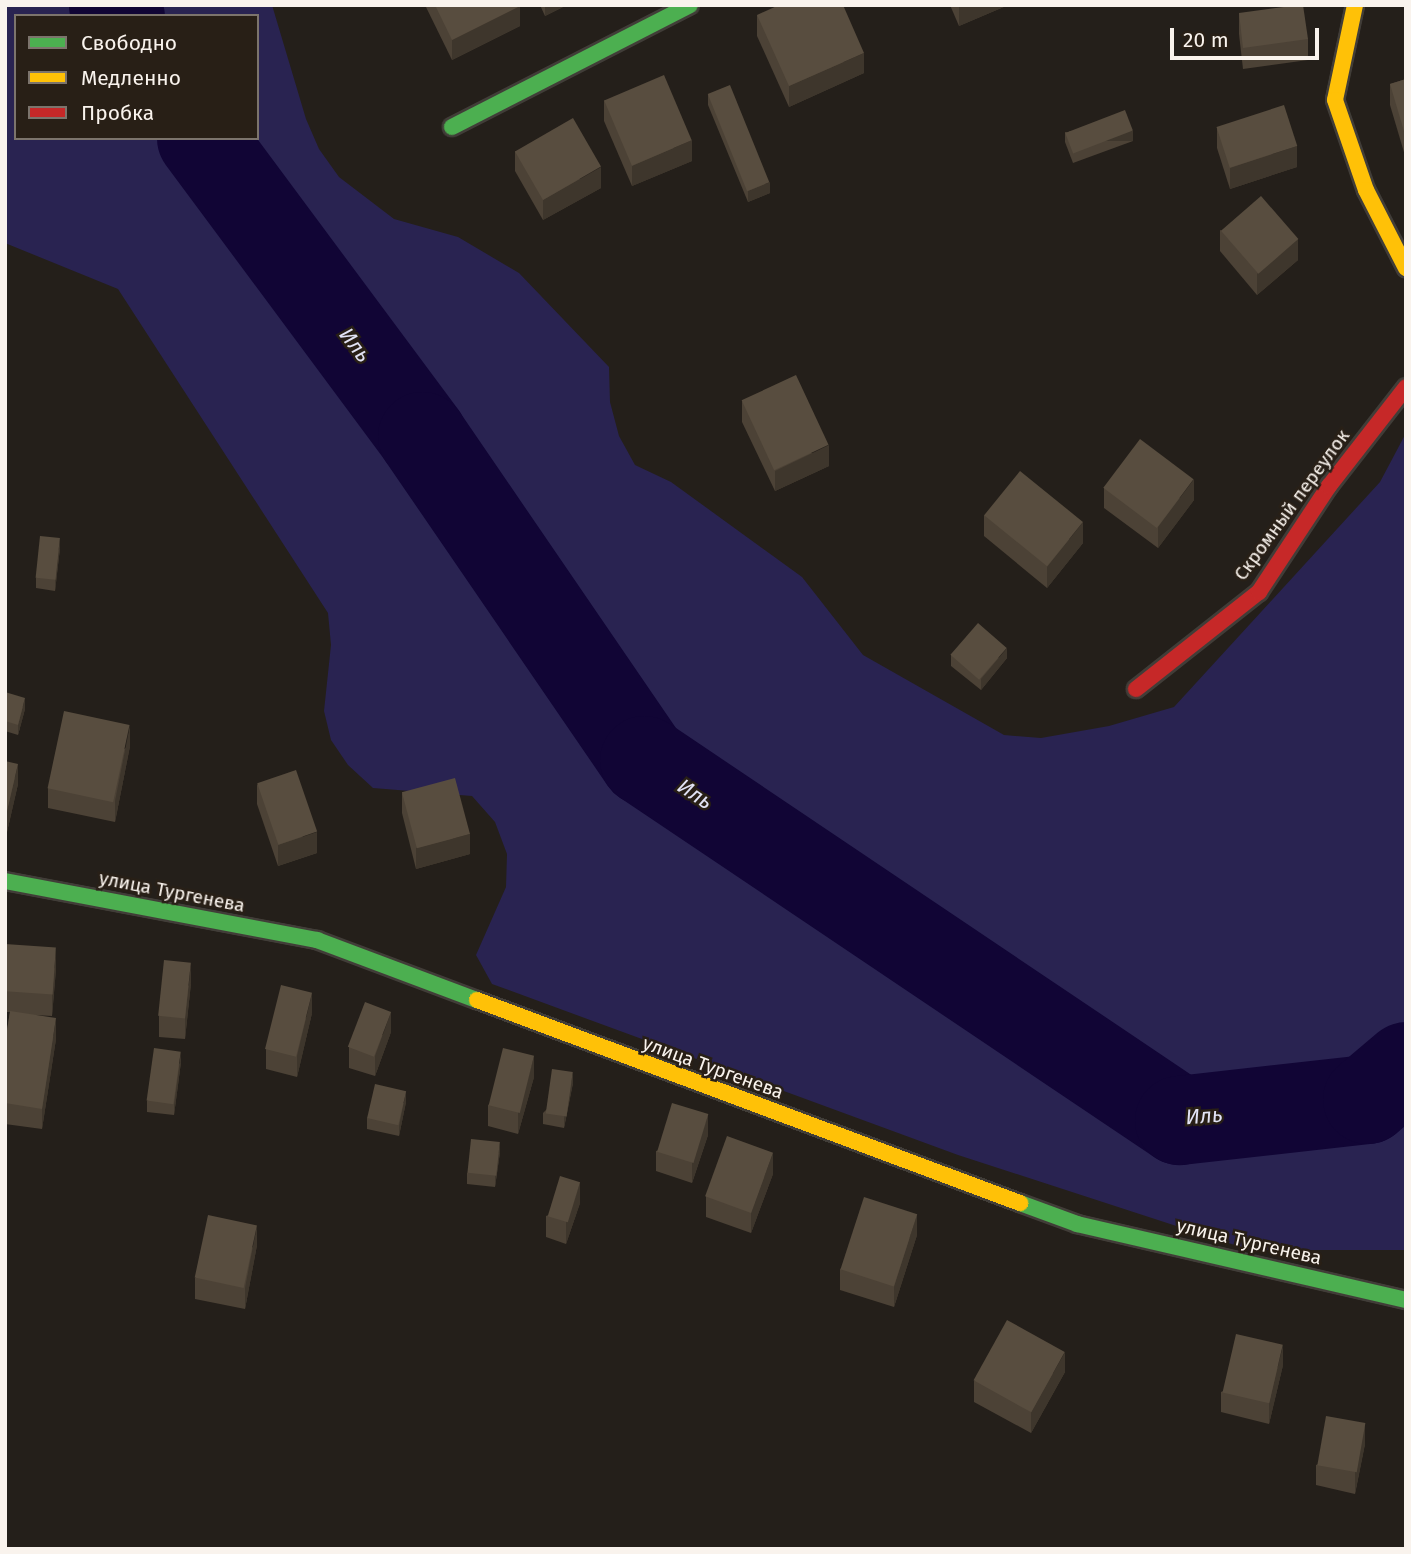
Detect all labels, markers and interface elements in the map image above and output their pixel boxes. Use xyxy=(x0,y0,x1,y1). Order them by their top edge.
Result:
legend xyxy=(14,14,259,140)
scale bar xyxy=(1173,14,1322,58)
text: 20 m xyxy=(1183,27,1229,53)
text: Свободно xyxy=(81,30,177,56)
text: Медленно xyxy=(81,65,181,91)
text: Пробка xyxy=(81,100,154,126)
water label: Иль xyxy=(334,323,376,367)
street label: Скромный переулок xyxy=(1230,425,1354,585)
water label: Иль xyxy=(673,773,717,815)
street label: улица Тургенева xyxy=(97,867,247,917)
street label: улица Тургенева xyxy=(639,1032,787,1104)
water label: Иль xyxy=(1185,1102,1223,1130)
street label: улица Тургенева xyxy=(1174,1214,1324,1270)

